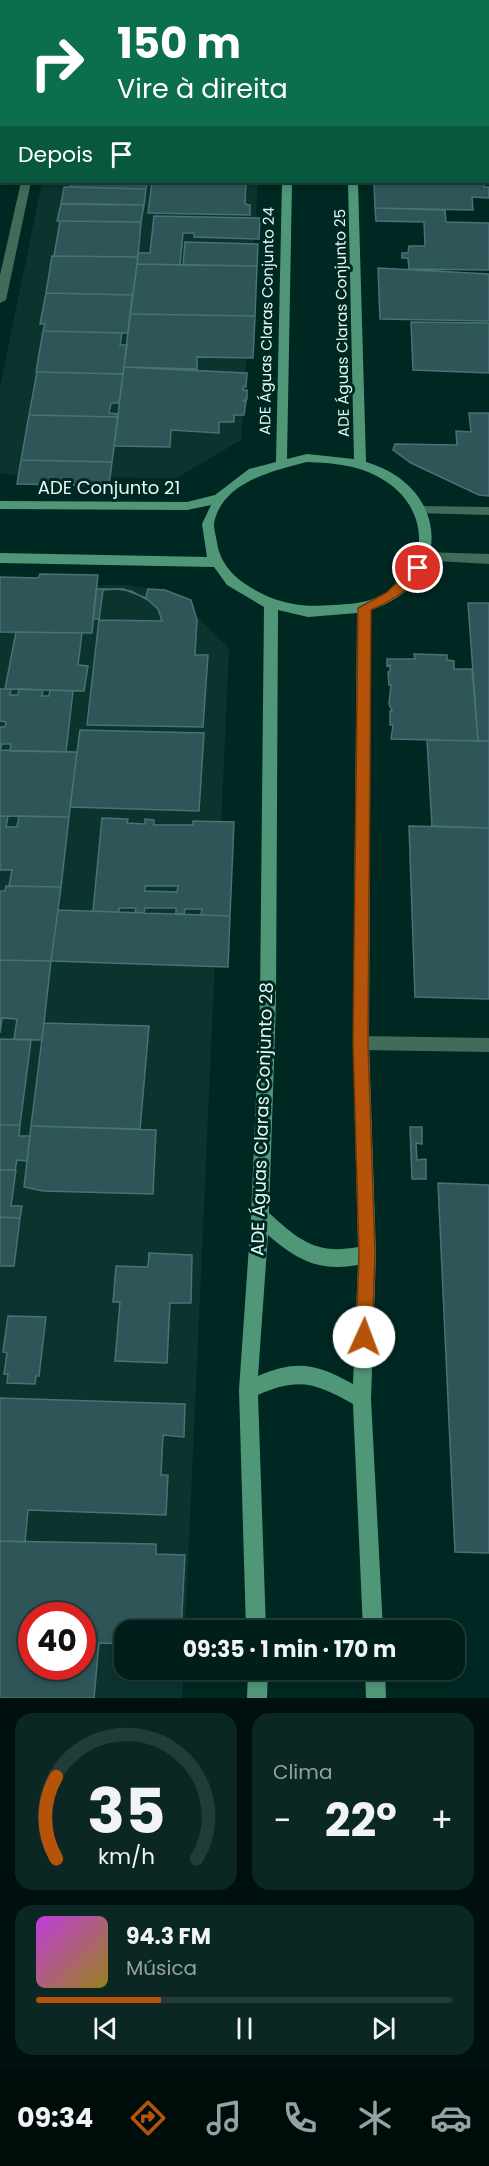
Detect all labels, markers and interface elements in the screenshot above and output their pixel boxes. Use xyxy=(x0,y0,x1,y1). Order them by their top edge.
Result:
text: 150 m xyxy=(117,14,241,73)
icon: right xyxy=(18,24,96,102)
text: Vire à direita xyxy=(117,70,288,107)
icon: arrive xyxy=(105,138,138,171)
text: Depois xyxy=(18,139,93,170)
street label: ADE Águas Claras Conjunto 24 xyxy=(254,207,279,435)
street label: ADE Águas Claras Conjunto 25 xyxy=(329,209,354,437)
street label: ADE Conjunto 21 xyxy=(38,475,180,500)
pin xyxy=(392,542,443,593)
icon: arrive xyxy=(401,551,434,584)
street label: ADE Águas Claras Conjunto 28 xyxy=(244,982,279,1256)
position arrow xyxy=(332,1305,396,1369)
speed limit sign: 40 xyxy=(18,1602,96,1680)
text: 09:35 · 1 min · 170 m xyxy=(183,1634,396,1665)
text: Clima xyxy=(273,1758,332,1786)
text: 35 xyxy=(87,1767,165,1855)
text: 22° xyxy=(325,1789,397,1852)
text: − xyxy=(273,1797,291,1844)
text: + xyxy=(430,1797,453,1844)
text: km/h xyxy=(97,1841,155,1872)
text: 94.3 FM xyxy=(126,1921,211,1952)
text: Música xyxy=(126,1954,197,1982)
icon: previous xyxy=(89,2012,122,2045)
icon: pause xyxy=(228,2012,261,2045)
icon: next xyxy=(367,2012,400,2045)
icon: directions xyxy=(127,2097,169,2139)
icon: music xyxy=(203,2097,245,2139)
icon: phone xyxy=(279,2097,321,2139)
icon: climate xyxy=(354,2097,396,2139)
icon: car xyxy=(430,2097,472,2139)
text: 09:34 xyxy=(17,2099,93,2136)

